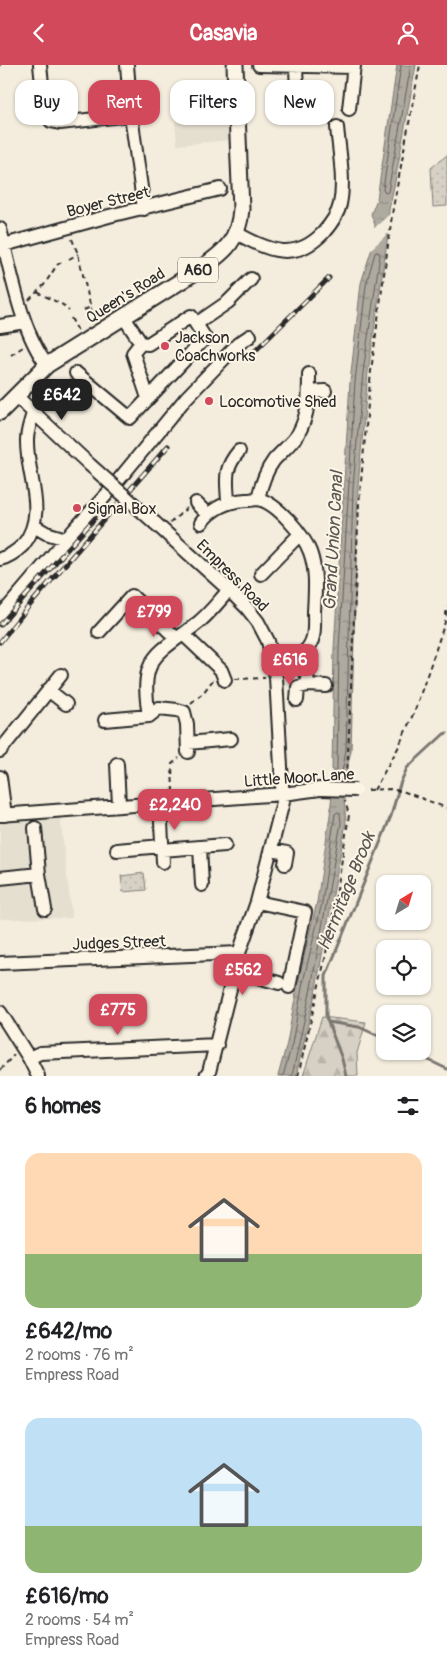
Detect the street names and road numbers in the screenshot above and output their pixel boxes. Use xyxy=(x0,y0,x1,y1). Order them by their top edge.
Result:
street label: Boyer Street xyxy=(65,182,152,222)
road number: A60 xyxy=(178,257,218,283)
street label: Queen's Road xyxy=(82,264,169,328)
street label: Empress Road xyxy=(192,535,273,616)
street label: Little Moor Lane xyxy=(243,764,355,792)
street label: Judges Street xyxy=(72,931,167,955)

